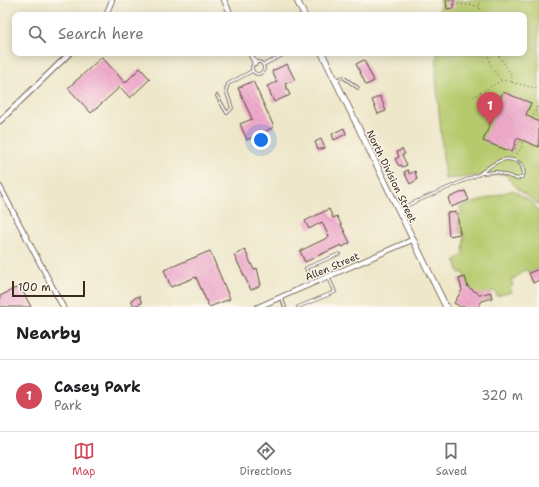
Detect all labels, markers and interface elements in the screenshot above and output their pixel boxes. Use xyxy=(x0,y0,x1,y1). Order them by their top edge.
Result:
search box xyxy=(12,12,527,56)
icon: search xyxy=(26,23,48,45)
text: Search here xyxy=(58,24,144,44)
pin: 1 xyxy=(477,92,503,125)
street label: North Division Street xyxy=(363,128,420,225)
your location xyxy=(251,130,271,150)
street label: Allen Street xyxy=(303,249,361,284)
scale bar xyxy=(12,279,85,298)
text: 100 m xyxy=(18,280,51,295)
text: Nearby xyxy=(16,322,81,344)
text: Casey Park xyxy=(54,377,141,397)
text: 1 xyxy=(26,387,32,404)
text: 320 m xyxy=(481,387,523,404)
text: Park xyxy=(54,397,82,414)
tab: Map xyxy=(72,440,96,479)
tab: Directions xyxy=(239,440,292,479)
tab: Saved xyxy=(436,440,467,479)

